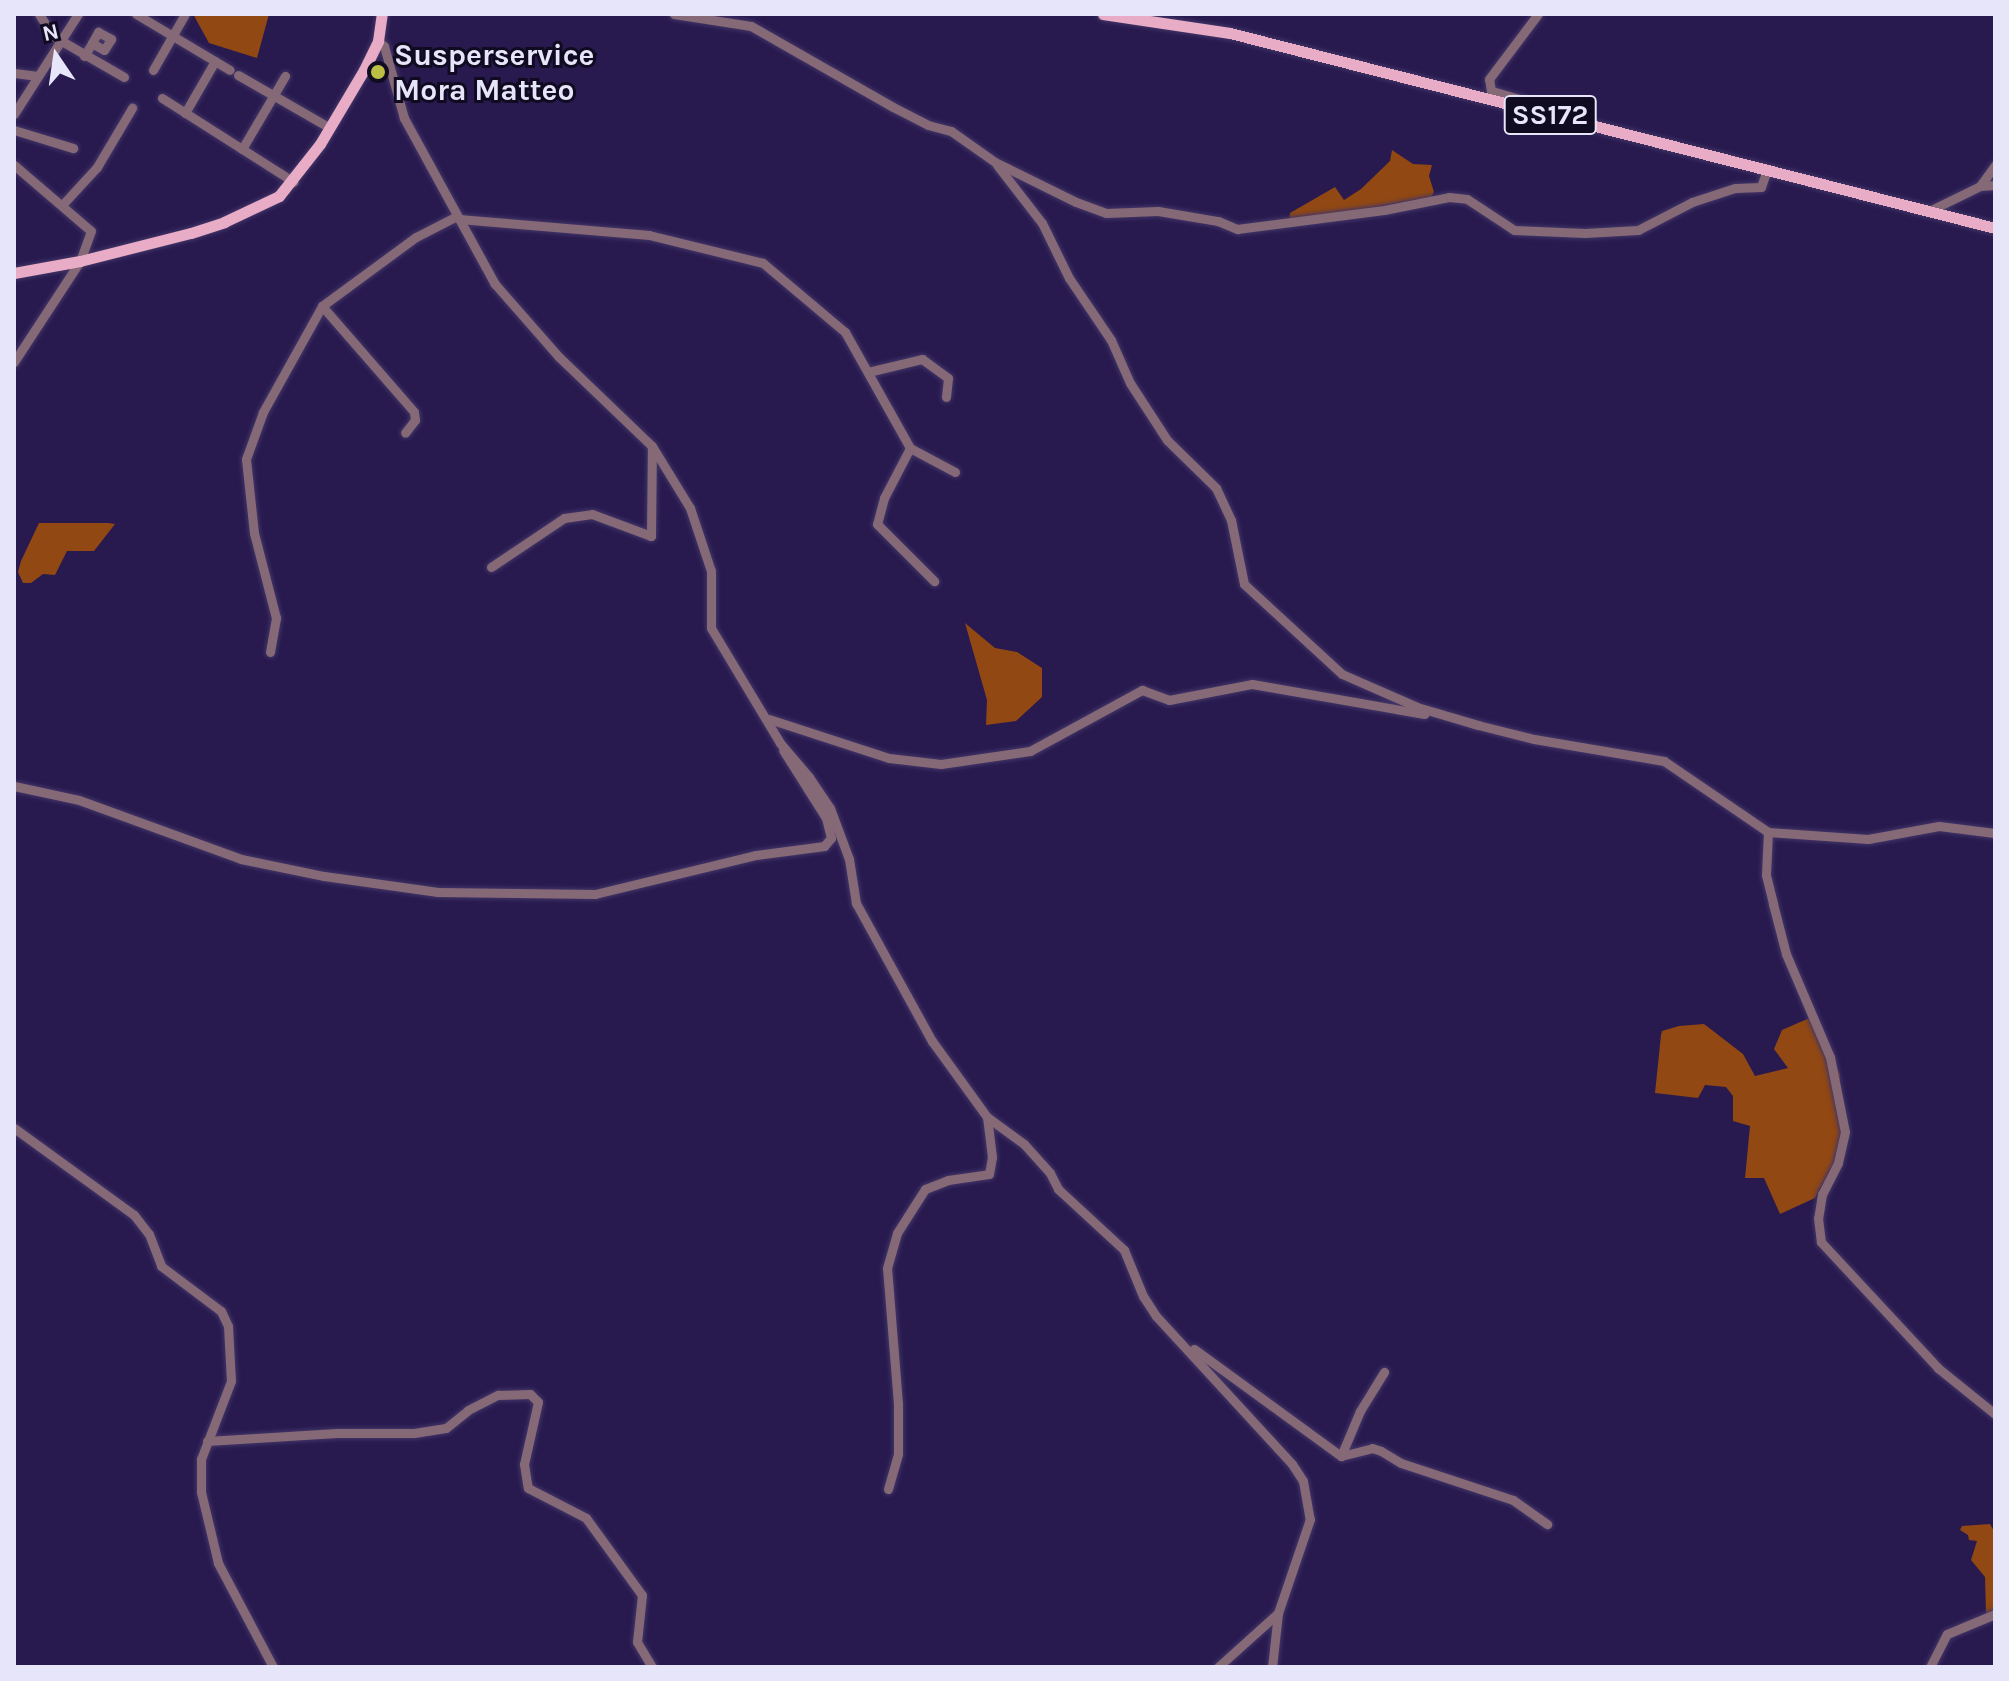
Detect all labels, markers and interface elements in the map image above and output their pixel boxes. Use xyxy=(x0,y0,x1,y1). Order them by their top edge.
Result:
north arrow xyxy=(16,16,96,96)
text: N xyxy=(40,18,61,47)
place label: Susperservice Mora Matteo xyxy=(394,37,594,108)
marker: Susperservice Mora Matteo xyxy=(369,63,387,81)
road number: SS172 xyxy=(1502,91,1598,139)

